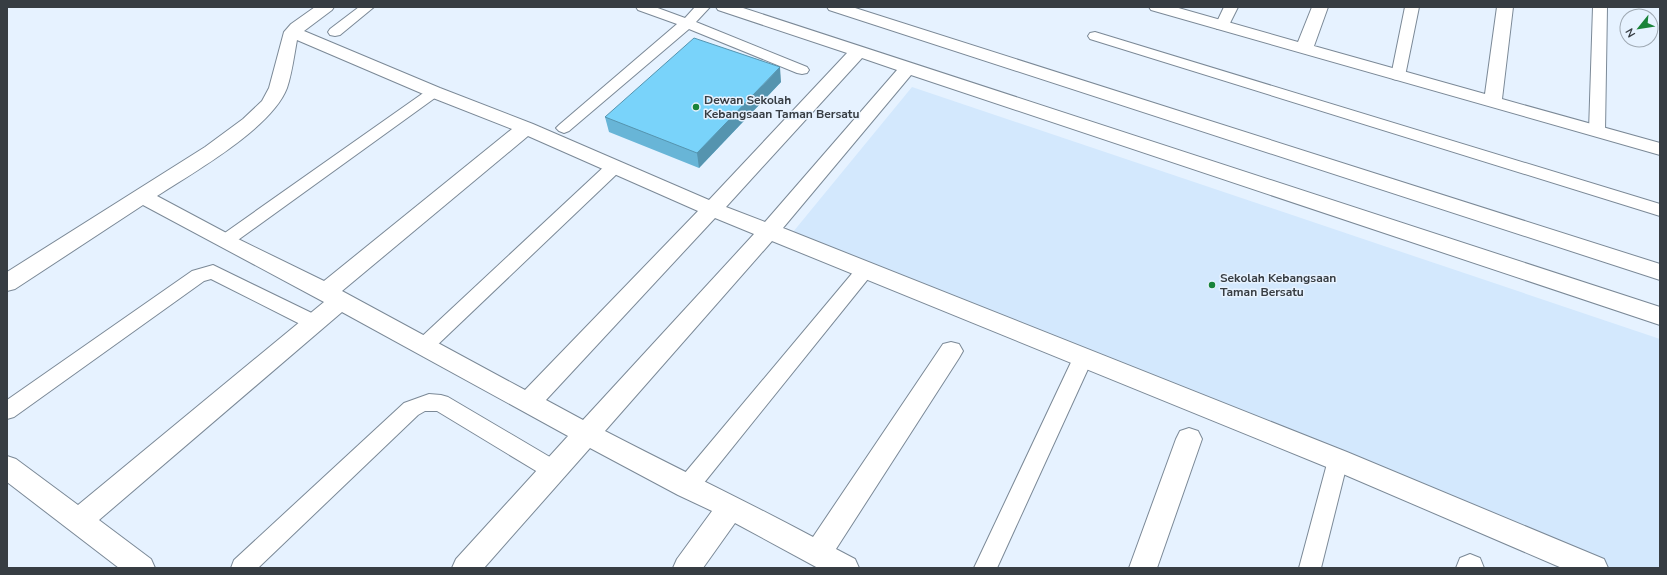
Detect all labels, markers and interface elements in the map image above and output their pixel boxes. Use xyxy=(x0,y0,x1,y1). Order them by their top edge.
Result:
north arrow xyxy=(1619,8,1659,48)
text: N xyxy=(1622,25,1639,40)
place label: Dewan Sekolah Kebangsaan Taman Bersatu xyxy=(704,92,859,122)
marker: Dewan Sekolah Kebangsaan Taman Bersatu xyxy=(691,102,701,112)
place label: Sekolah Kebangsaan Taman Bersatu xyxy=(1220,270,1336,300)
marker: Sekolah Kebangsaan Taman Bersatu xyxy=(1207,280,1217,290)

